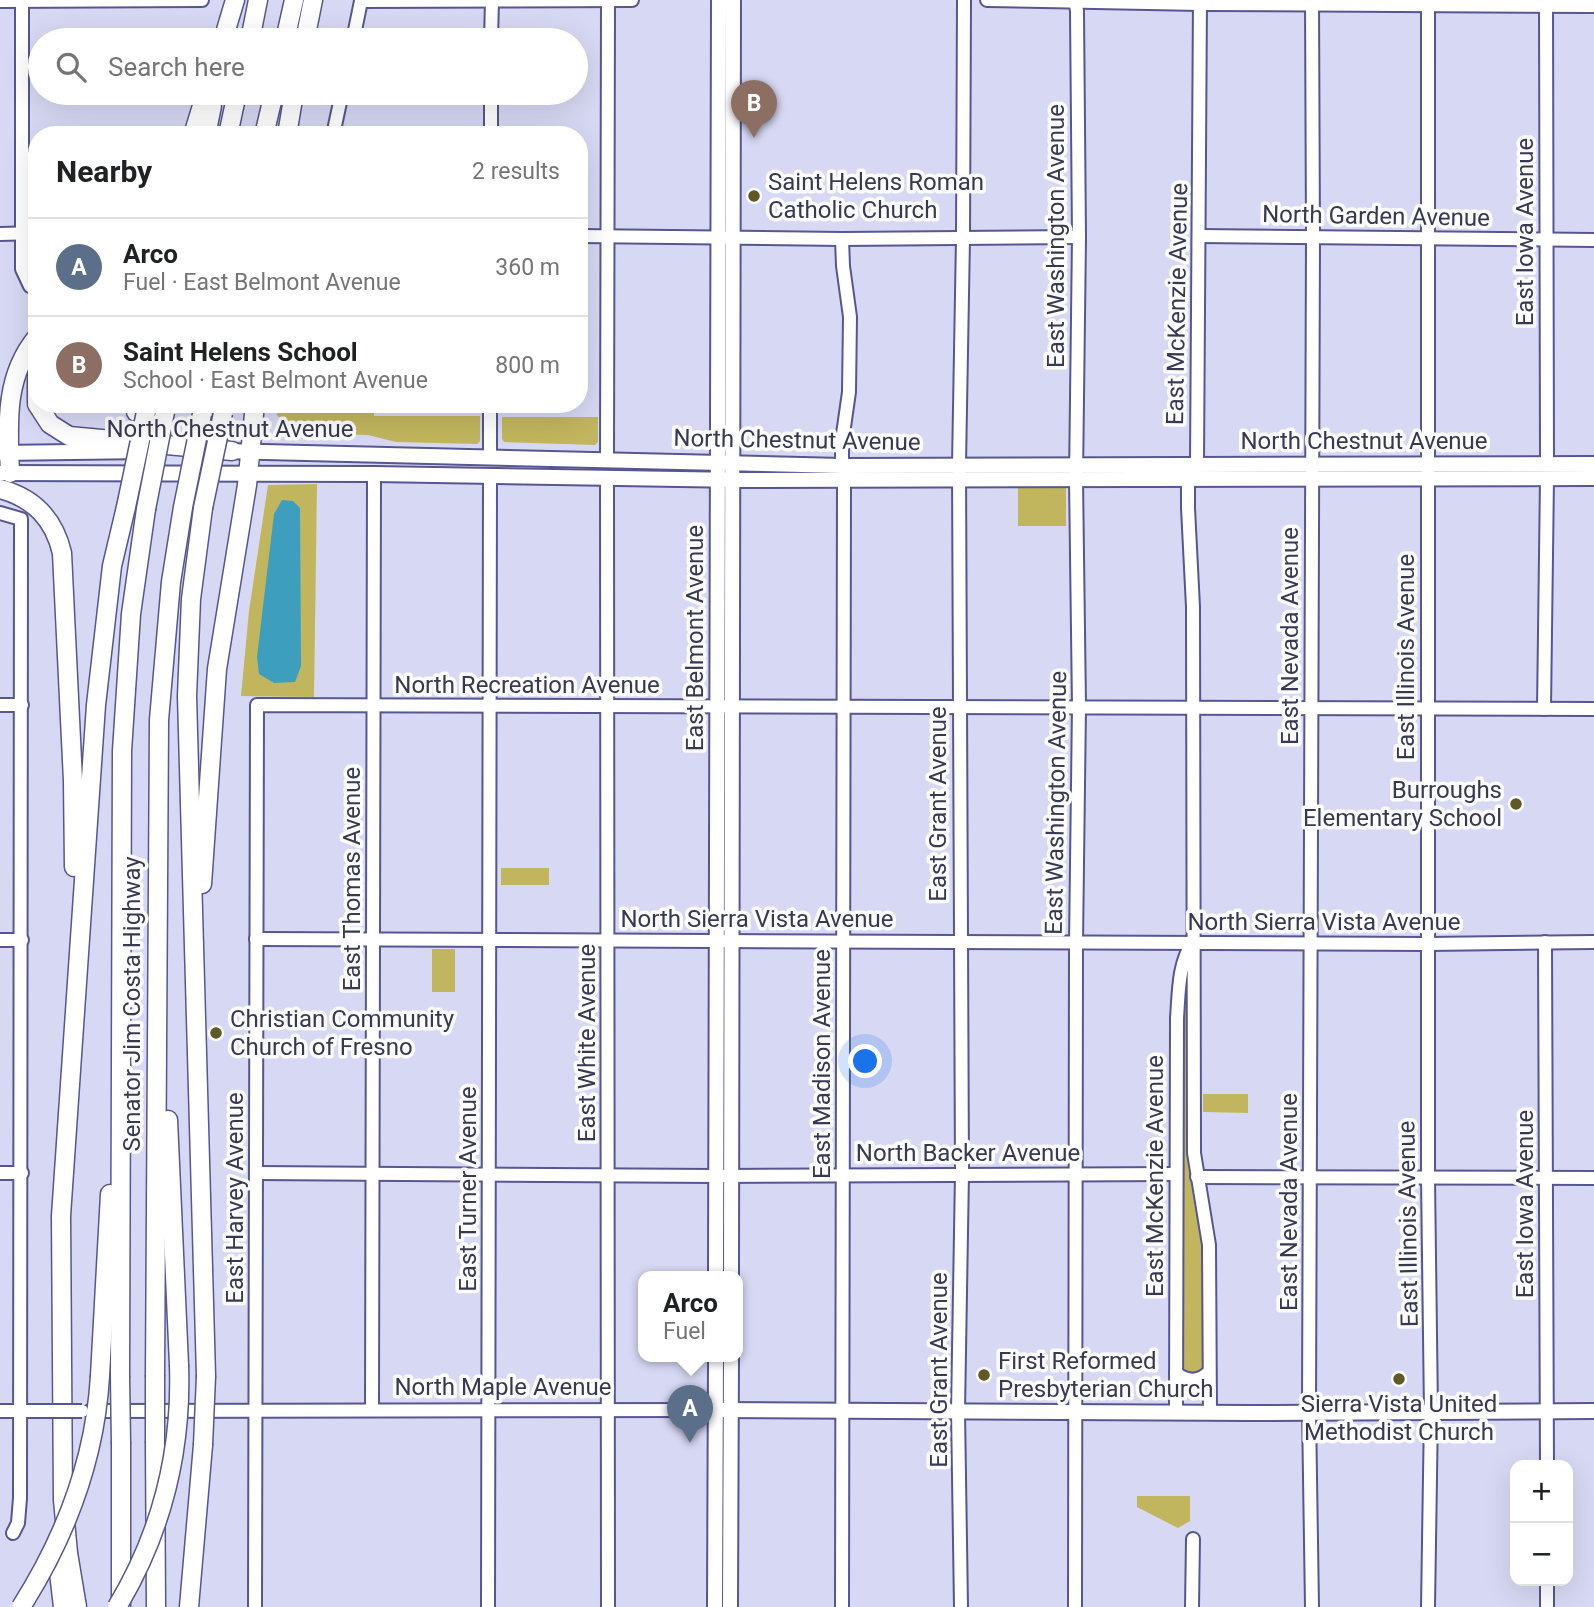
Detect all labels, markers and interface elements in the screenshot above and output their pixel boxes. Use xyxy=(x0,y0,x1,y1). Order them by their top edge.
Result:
search box xyxy=(28,28,588,105)
icon: search xyxy=(52,48,90,86)
text: Search here xyxy=(108,52,245,82)
pin: B xyxy=(731,80,777,138)
street label: East Washington Avenue xyxy=(1042,104,1070,368)
street label: East Iowa Avenue xyxy=(1511,138,1539,326)
text: Nearby xyxy=(56,154,152,189)
text: 2 results xyxy=(472,158,560,185)
place label: Saint Helens Roman Catholic Church xyxy=(768,168,984,224)
street label: East McKenzie Avenue xyxy=(1161,183,1193,425)
marker: Saint Helens Roman Catholic Church xyxy=(746,188,762,204)
street label: North Garden Avenue xyxy=(1262,200,1490,232)
text: Arco xyxy=(123,239,178,269)
text: A xyxy=(71,254,87,281)
text: 360 m xyxy=(495,254,560,281)
text: Fuel · East Belmont Avenue xyxy=(123,269,401,296)
text: Saint Helens School xyxy=(123,337,358,367)
text: B xyxy=(72,352,86,379)
text: 800 m xyxy=(495,352,560,379)
text: School · East Belmont Avenue xyxy=(123,367,428,394)
street label: North Chestnut Avenue xyxy=(106,415,354,443)
street label: North Chestnut Avenue xyxy=(673,424,921,456)
street label: North Chestnut Avenue xyxy=(1240,427,1488,455)
street label: East Belmont Avenue xyxy=(681,525,709,751)
street label: East Nevada Avenue xyxy=(1276,527,1304,745)
street label: East Illinois Avenue xyxy=(1392,554,1420,760)
street label: North Recreation Avenue xyxy=(394,671,660,699)
street label: East Washington Avenue xyxy=(1040,671,1072,935)
street label: East Grant Avenue xyxy=(924,706,952,902)
street label: East Thomas Avenue xyxy=(338,767,366,991)
place label: Burroughs Elementary School xyxy=(1303,776,1502,832)
marker: Burroughs Elementary School xyxy=(1508,796,1524,812)
street label: Senator Jim Costa Highway xyxy=(118,856,146,1152)
street label: North Sierra Vista Avenue xyxy=(620,905,894,933)
street label: North Sierra Vista Avenue xyxy=(1187,908,1461,936)
street label: East White Avenue xyxy=(573,944,601,1142)
street label: East Madison Avenue xyxy=(808,949,836,1179)
place label: Christian Community Church of Fresno xyxy=(230,1005,455,1061)
marker: Christian Community Church of Fresno xyxy=(208,1025,224,1041)
your location xyxy=(848,1044,882,1078)
street label: East McKenzie Avenue xyxy=(1141,1055,1169,1297)
street label: East Turner Avenue xyxy=(454,1086,482,1292)
street label: East Harvey Avenue xyxy=(221,1092,249,1304)
street label: East Nevada Avenue xyxy=(1275,1093,1303,1311)
street label: East Iowa Avenue xyxy=(1511,1110,1539,1298)
street label: East Illinois Avenue xyxy=(1392,1121,1424,1327)
street label: North Backer Avenue xyxy=(856,1139,1080,1167)
popup xyxy=(638,1271,743,1362)
street label: East Grant Avenue xyxy=(925,1272,953,1468)
text: Arco xyxy=(663,1288,718,1318)
text: Fuel xyxy=(663,1318,706,1345)
place label: First Reformed Presbyterian Church xyxy=(998,1347,1213,1403)
marker: First Reformed Presbyterian Church xyxy=(976,1367,992,1383)
marker: Sierra Vista United Methodist Church xyxy=(1391,1371,1407,1387)
street label: North Maple Avenue xyxy=(394,1373,612,1401)
pin: A xyxy=(667,1385,713,1443)
place label: Sierra Vista United Methodist Church xyxy=(1301,1390,1497,1446)
map controls xyxy=(1510,1460,1573,1586)
button: + xyxy=(1510,1460,1573,1523)
button: − xyxy=(1510,1523,1573,1586)

